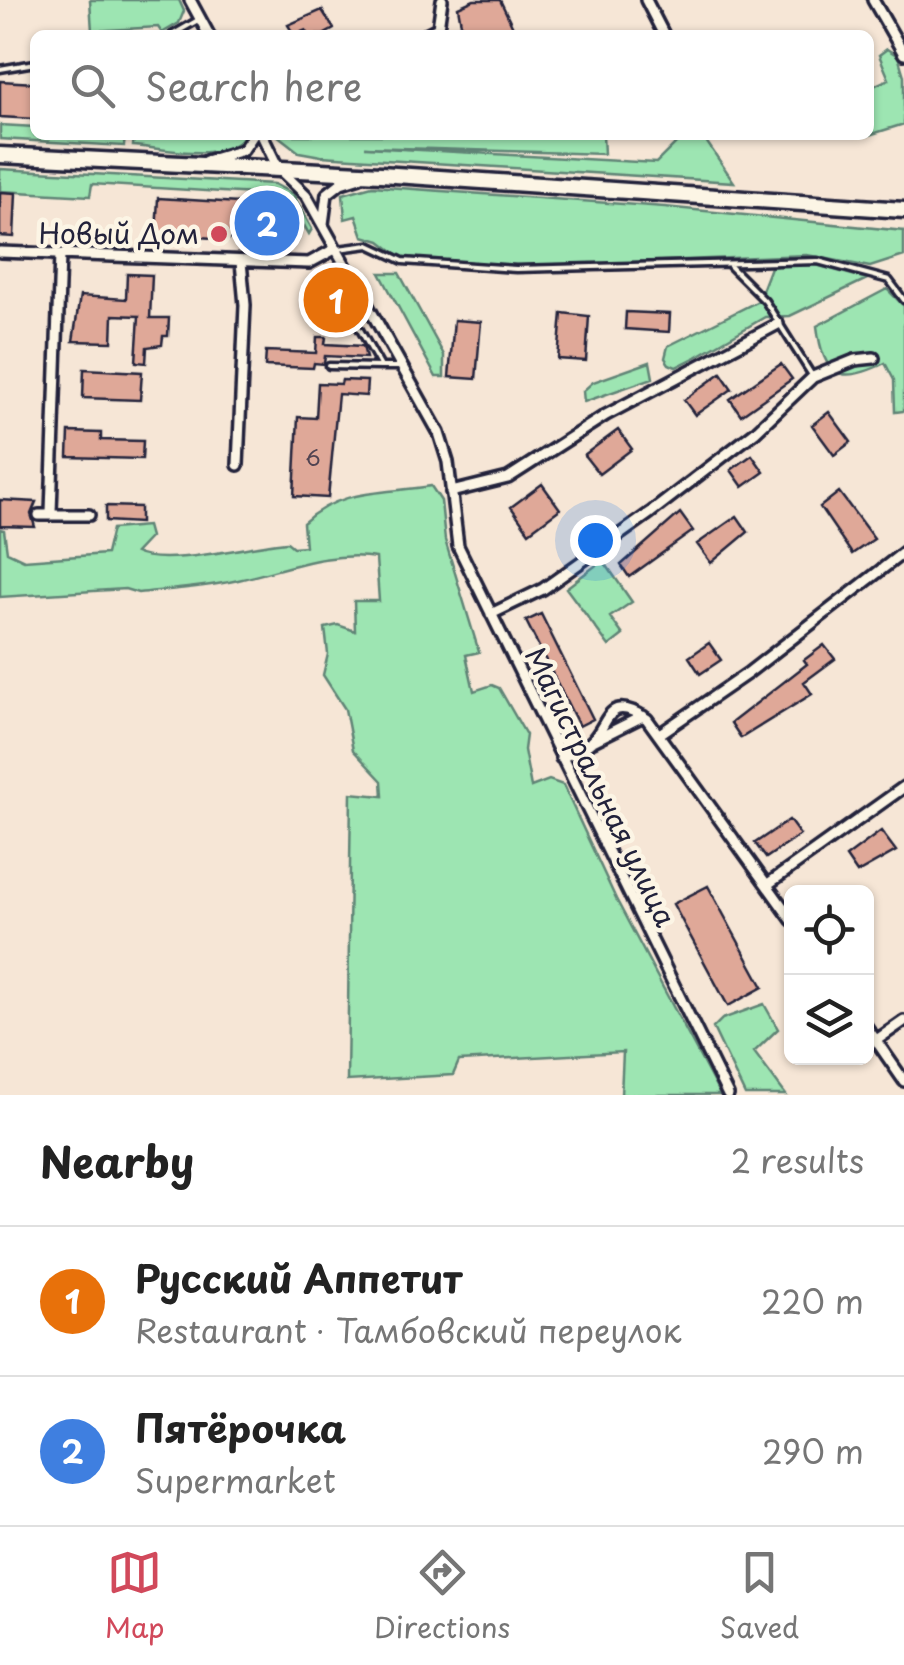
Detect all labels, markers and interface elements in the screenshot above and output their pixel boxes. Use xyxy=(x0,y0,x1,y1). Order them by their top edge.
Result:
search box xyxy=(30,30,874,140)
text: Search here xyxy=(145,57,362,114)
icon: search xyxy=(65,58,120,113)
pin: 2 xyxy=(234,186,300,260)
place label: Новый Дом xyxy=(39,211,199,254)
marker: Новый Дом xyxy=(208,223,230,245)
pin: 1 xyxy=(304,262,368,338)
house number: 6 xyxy=(305,440,321,473)
your location xyxy=(570,515,621,566)
street label: Магистральная улица xyxy=(515,639,688,934)
map controls xyxy=(784,885,874,1065)
button: locate xyxy=(784,885,874,975)
button: layers xyxy=(784,975,874,1065)
text: Nearby xyxy=(40,1129,194,1192)
text: 2 results xyxy=(731,1136,864,1184)
text: Русский Аппетит xyxy=(135,1249,462,1306)
text: 1 xyxy=(65,1277,80,1325)
text: 220 m xyxy=(761,1277,864,1325)
text: Restaurant · Тамбовский переулок xyxy=(135,1306,682,1354)
text: Пятёрочка xyxy=(135,1399,346,1456)
text: 2 xyxy=(61,1427,84,1475)
text: 290 m xyxy=(762,1427,864,1475)
text: Supermarket xyxy=(135,1456,336,1504)
tab: Map xyxy=(105,1545,165,1648)
tab: Directions xyxy=(374,1545,510,1648)
tab: Saved xyxy=(720,1545,799,1648)

